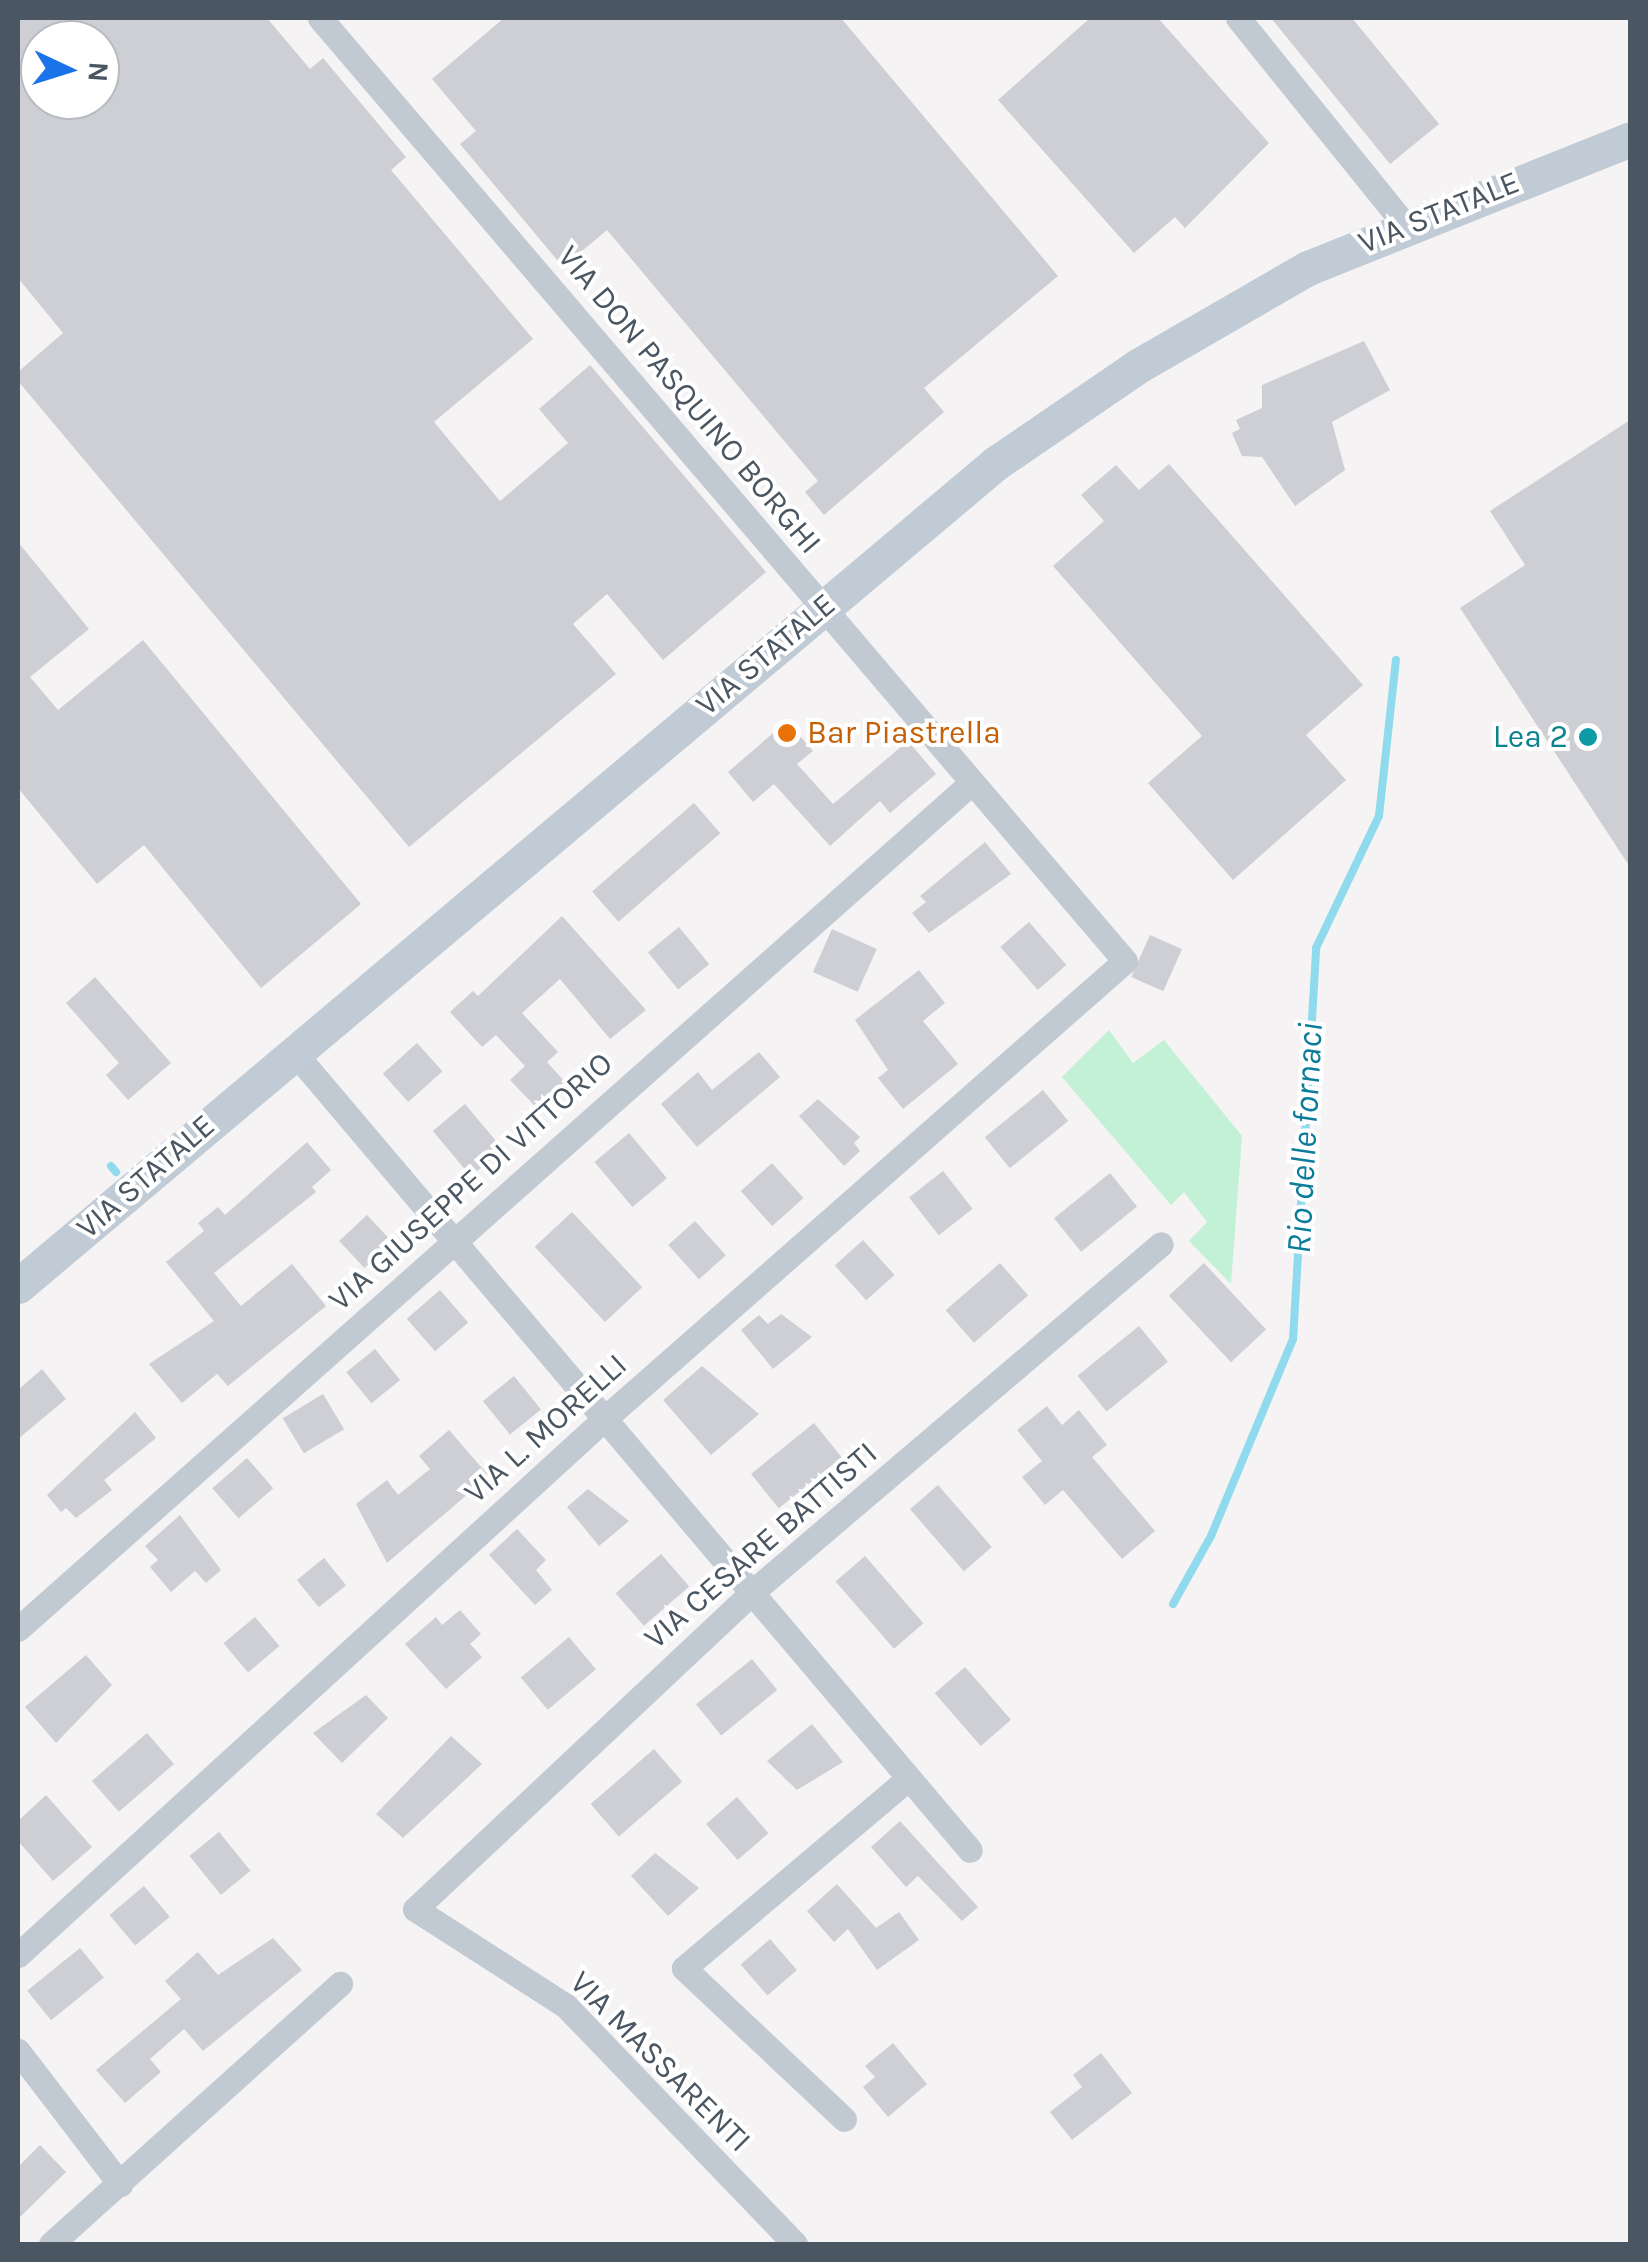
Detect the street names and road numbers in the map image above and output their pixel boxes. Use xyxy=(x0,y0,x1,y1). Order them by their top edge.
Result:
street label: VIA STATALE xyxy=(1353,163,1525,263)
street label: VIA DON PASQUINO BORGHI xyxy=(549,238,829,562)
street label: VIA STATALE xyxy=(689,586,843,724)
street label: VIA GIUSEPPE DI VITTORIO xyxy=(321,1045,621,1319)
street label: VIA STATALE xyxy=(69,1107,223,1247)
street label: VIA L. MORELLI xyxy=(457,1346,635,1512)
street label: VIA CESARE BATTISTI xyxy=(637,1435,885,1657)
street label: VIA MASSARENTI xyxy=(562,1964,758,2160)

